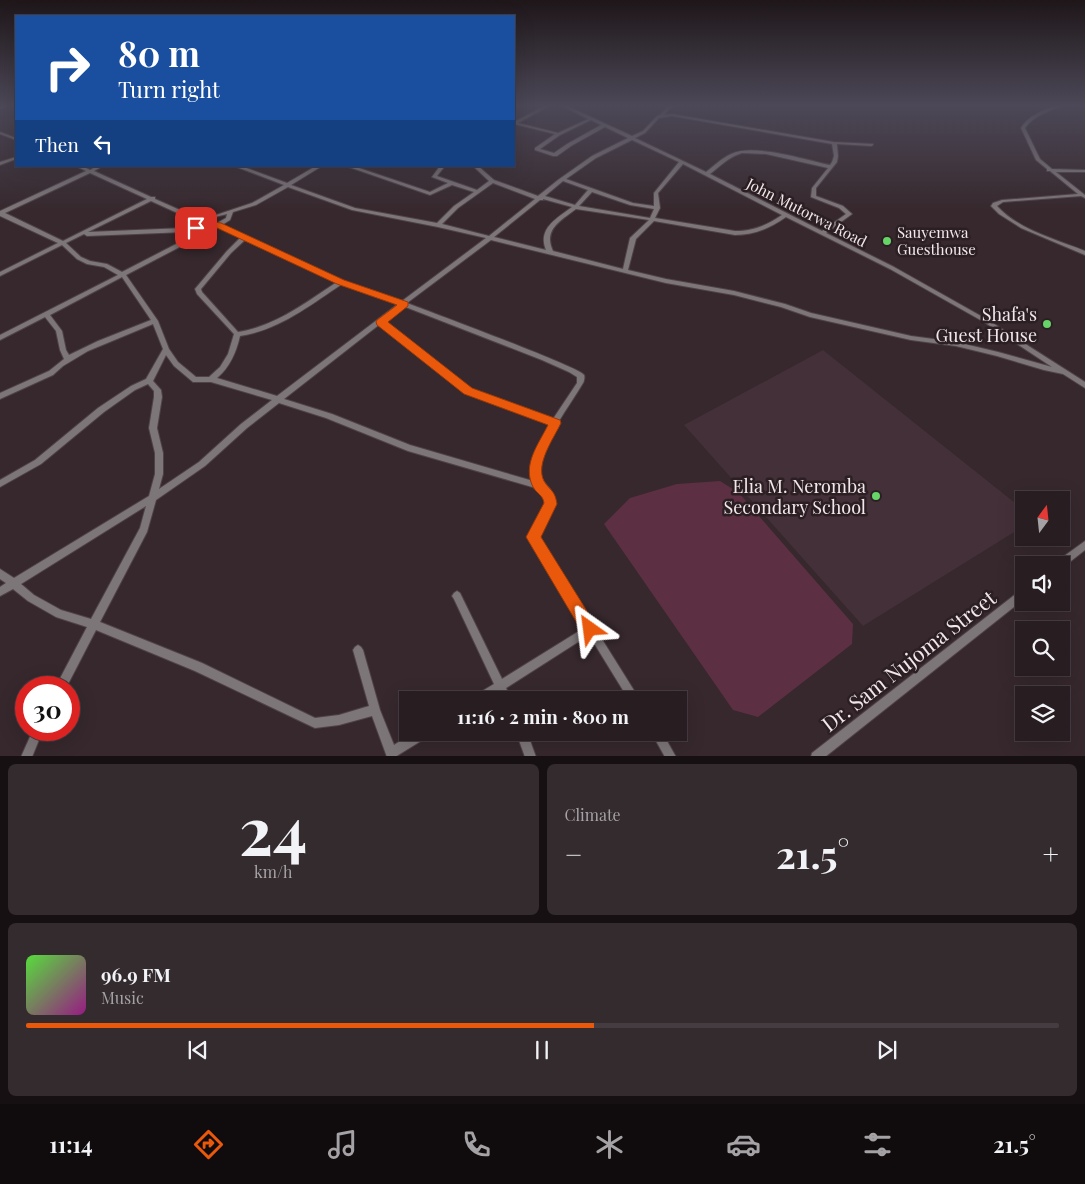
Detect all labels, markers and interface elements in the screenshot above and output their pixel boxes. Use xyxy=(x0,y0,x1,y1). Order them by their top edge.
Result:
text: 80 m xyxy=(118,29,200,76)
icon: right xyxy=(35,35,100,100)
text: Turn right xyxy=(118,74,220,104)
icon: left xyxy=(89,130,117,158)
text: Then xyxy=(35,131,79,157)
street label: John Mutorwa Road xyxy=(742,173,871,251)
pin xyxy=(175,207,217,249)
icon: arrive xyxy=(182,214,210,242)
place label: Sauyemwa Guesthouse xyxy=(897,222,976,259)
marker: Sauyemwa Guesthouse xyxy=(881,235,893,247)
place label: Shafa's Guest House xyxy=(935,302,1037,347)
marker: Shafa's Guest House xyxy=(1041,318,1053,330)
place label: Elia M. Neromba Secondary School xyxy=(724,474,866,519)
marker: Elia M. Neromba Secondary School xyxy=(870,490,882,502)
north arrow xyxy=(1015,491,1070,546)
map controls xyxy=(1015,491,1070,741)
button: sound xyxy=(1015,556,1070,611)
street label: Dr. Sam Nujoma Street xyxy=(815,583,1001,737)
position arrow xyxy=(563,602,615,654)
button: search xyxy=(1015,621,1070,676)
speed limit sign: 30 xyxy=(15,676,80,741)
button: layers xyxy=(1015,686,1070,741)
text: 11:16 · 2 min · 800 m xyxy=(457,703,629,729)
text: 24 xyxy=(239,785,307,871)
text: Climate xyxy=(565,804,621,825)
text: 21.5° xyxy=(776,828,849,879)
text: − xyxy=(565,835,583,872)
text: + xyxy=(1043,835,1059,872)
text: km/h xyxy=(254,861,292,882)
text: 96.9 FM xyxy=(101,961,171,987)
text: Music xyxy=(101,987,144,1008)
icon: previous xyxy=(184,1036,212,1064)
icon: pause xyxy=(528,1036,556,1064)
icon: next xyxy=(873,1036,901,1064)
icon: directions xyxy=(191,1127,226,1162)
icon: music xyxy=(325,1127,360,1162)
icon: phone xyxy=(459,1127,494,1162)
icon: climate xyxy=(592,1127,627,1162)
icon: car xyxy=(726,1127,761,1162)
icon: filters xyxy=(860,1127,895,1162)
text: 11:14 xyxy=(49,1129,93,1159)
text: 21.5° xyxy=(993,1129,1036,1159)

